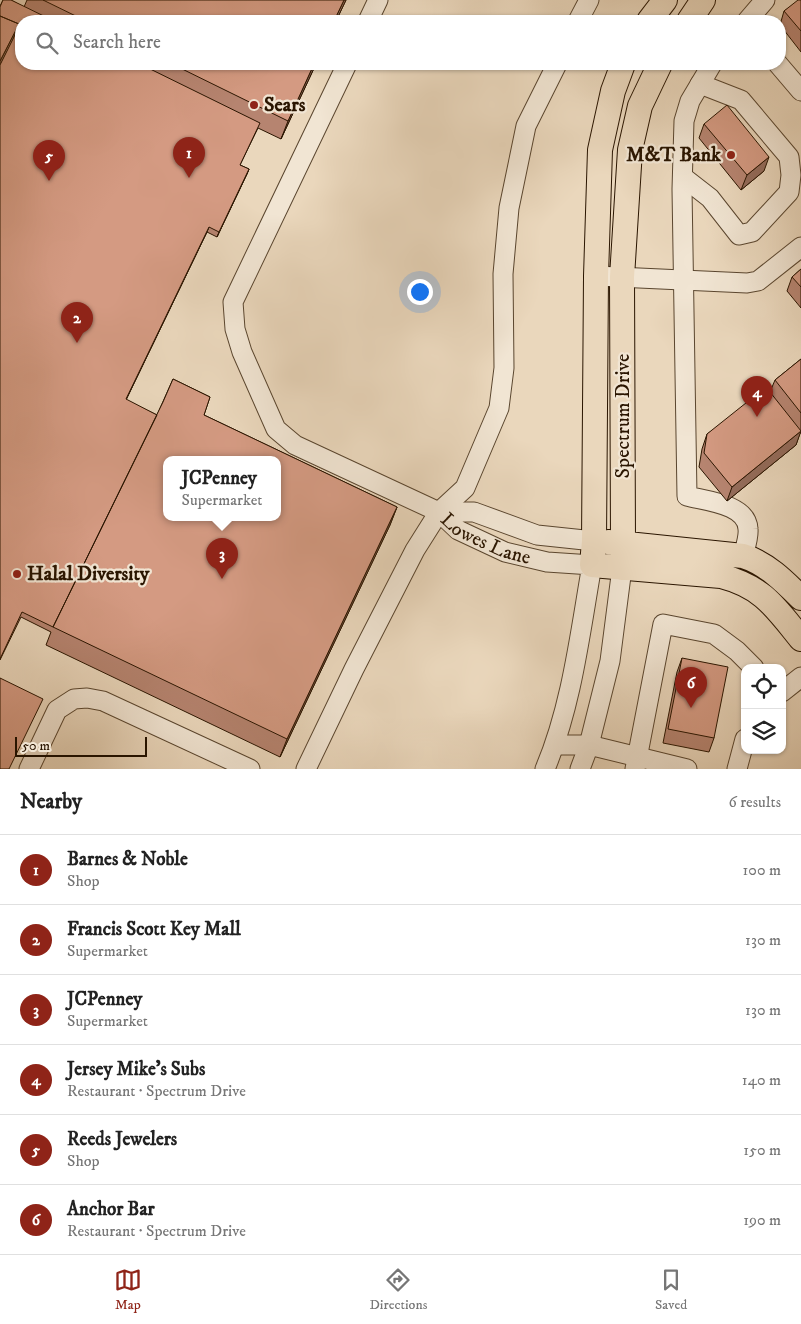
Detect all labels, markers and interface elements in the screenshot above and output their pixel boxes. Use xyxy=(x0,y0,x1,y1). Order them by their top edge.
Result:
search box xyxy=(15,15,786,70)
icon: search xyxy=(33,29,61,57)
text: Search here xyxy=(73,31,161,54)
place label: Sears xyxy=(264,93,306,118)
marker: Sears xyxy=(248,99,260,111)
pin: 1 xyxy=(173,137,205,178)
pin: 5 xyxy=(33,140,65,181)
place label: M&T Bank xyxy=(626,143,722,168)
marker: M&T Bank xyxy=(725,149,737,161)
your location xyxy=(407,279,433,305)
pin: 2 xyxy=(61,302,93,343)
street label: Spectrum Drive xyxy=(611,354,636,478)
pin: 4 xyxy=(741,376,773,417)
popup xyxy=(163,456,281,521)
text: JCPenney xyxy=(182,467,257,490)
text: Supermarket xyxy=(182,490,262,510)
street label: Lowes Lane xyxy=(435,507,533,570)
pin: 3 xyxy=(206,538,238,579)
place label: Halal Diversity xyxy=(27,562,150,587)
marker: Halal Diversity xyxy=(11,568,23,580)
map controls xyxy=(741,664,786,754)
button: locate xyxy=(741,664,786,709)
pin: 6 xyxy=(675,667,707,708)
button: layers xyxy=(741,709,786,754)
scale bar xyxy=(15,734,148,757)
text: 50 m xyxy=(22,737,50,755)
text: Nearby xyxy=(20,789,82,815)
text: 6 results xyxy=(728,792,781,812)
text: Barnes & Noble xyxy=(67,848,188,871)
text: 1 xyxy=(33,860,39,880)
text: 100 m xyxy=(743,860,781,880)
text: Shop xyxy=(67,871,100,891)
text: Francis Scott Key Mall xyxy=(67,918,241,941)
text: 2 xyxy=(32,930,40,950)
text: 130 m xyxy=(745,930,781,950)
text: Supermarket xyxy=(67,941,148,961)
text: JCPenney xyxy=(67,988,142,1011)
text: 3 xyxy=(33,1000,39,1020)
text: 130 m xyxy=(745,1000,781,1020)
text: Supermarket xyxy=(67,1011,148,1031)
text: Jersey Mike's Subs xyxy=(67,1058,205,1081)
text: 4 xyxy=(31,1070,41,1090)
text: 140 m xyxy=(742,1070,781,1090)
text: Restaurant · Spectrum Drive xyxy=(67,1081,246,1101)
text: Reeds Jewelers xyxy=(67,1128,177,1151)
text: 5 xyxy=(32,1140,40,1160)
text: 150 m xyxy=(743,1140,781,1160)
text: Shop xyxy=(67,1151,100,1171)
text: Anchor Bar xyxy=(67,1198,155,1221)
text: 6 xyxy=(32,1210,40,1230)
text: 190 m xyxy=(743,1210,781,1230)
text: Restaurant · Spectrum Drive xyxy=(67,1221,246,1241)
tab: Map xyxy=(114,1266,142,1314)
tab: Directions xyxy=(369,1266,427,1314)
tab: Saved xyxy=(655,1266,687,1314)

